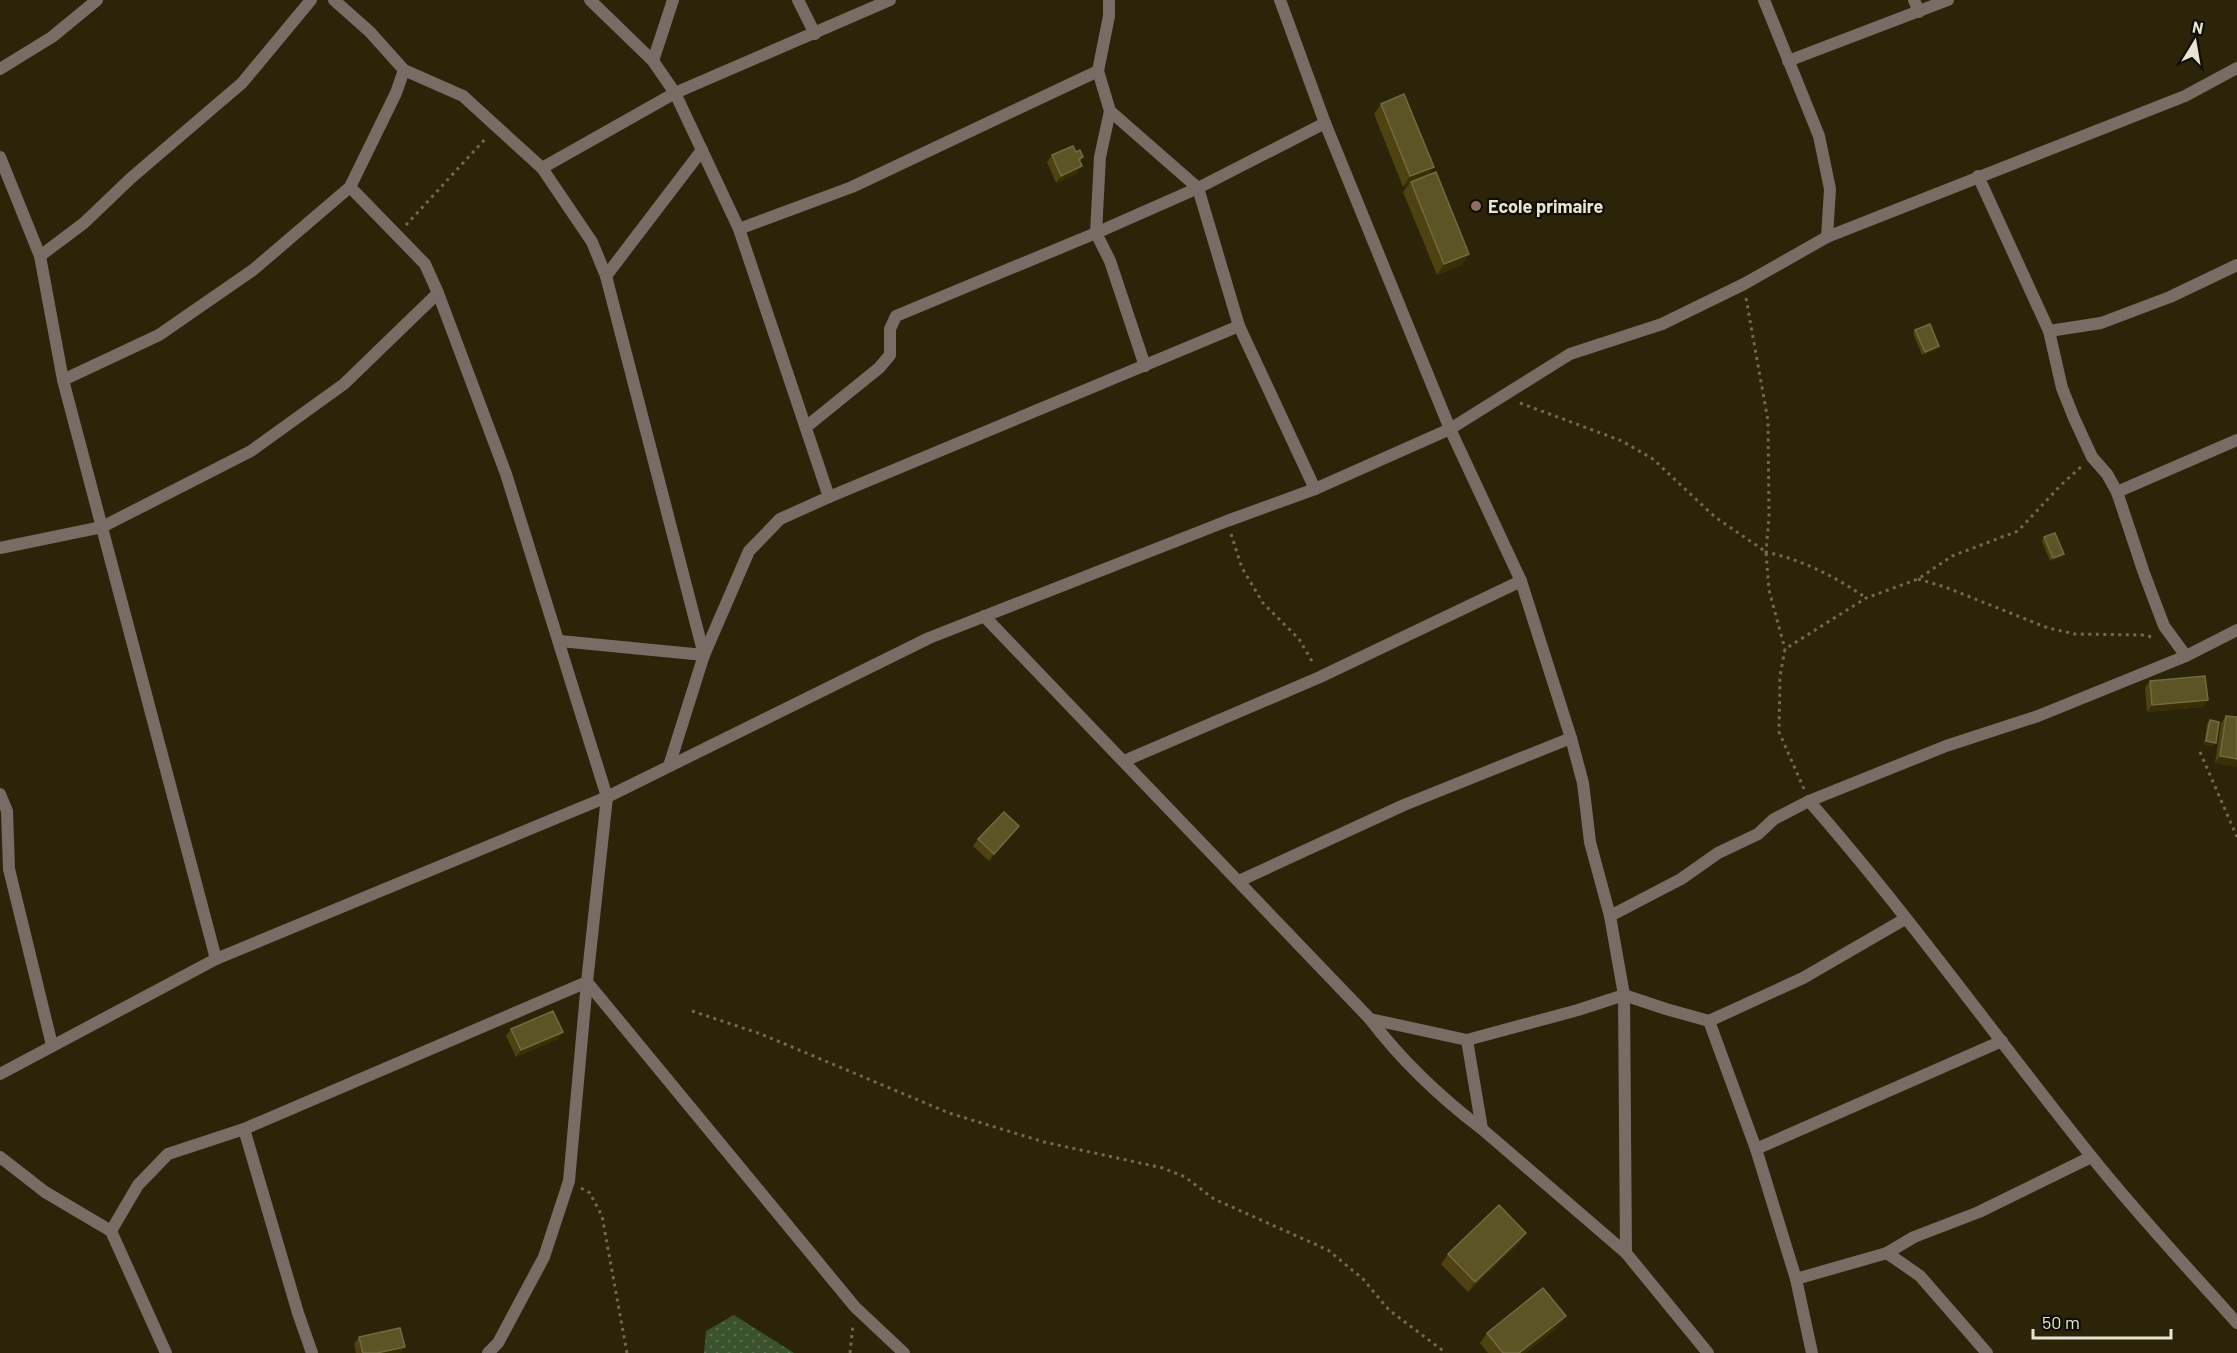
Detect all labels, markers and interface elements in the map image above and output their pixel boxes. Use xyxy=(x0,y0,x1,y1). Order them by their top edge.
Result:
north arrow xyxy=(2165,12,2225,72)
text: N xyxy=(2191,16,2205,37)
place label: Ecole primaire xyxy=(1488,195,1603,217)
marker: Ecole primaire xyxy=(1469,199,1483,213)
scale bar xyxy=(2033,1302,2171,1340)
text: 50 m xyxy=(2042,1311,2080,1333)

